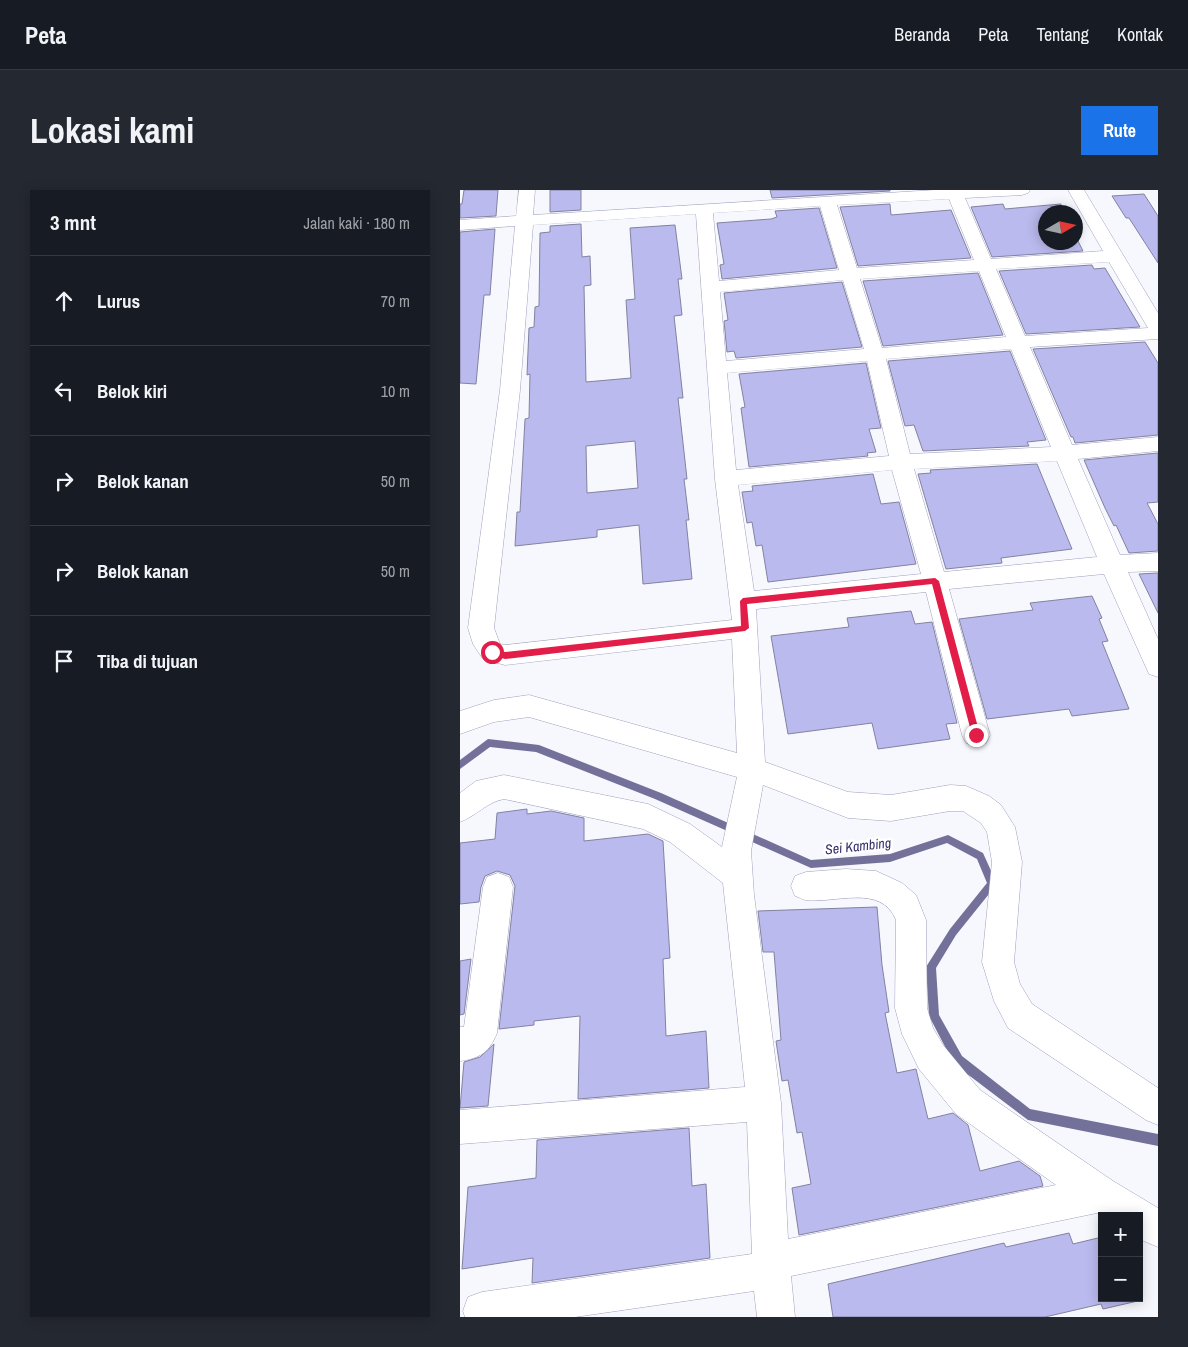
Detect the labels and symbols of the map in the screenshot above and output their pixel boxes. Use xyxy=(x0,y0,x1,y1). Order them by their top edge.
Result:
north arrow xyxy=(1038,205,1083,250)
route start xyxy=(481,641,504,664)
route end xyxy=(965,724,988,747)
water label: Sei Kambing xyxy=(824,834,893,858)

